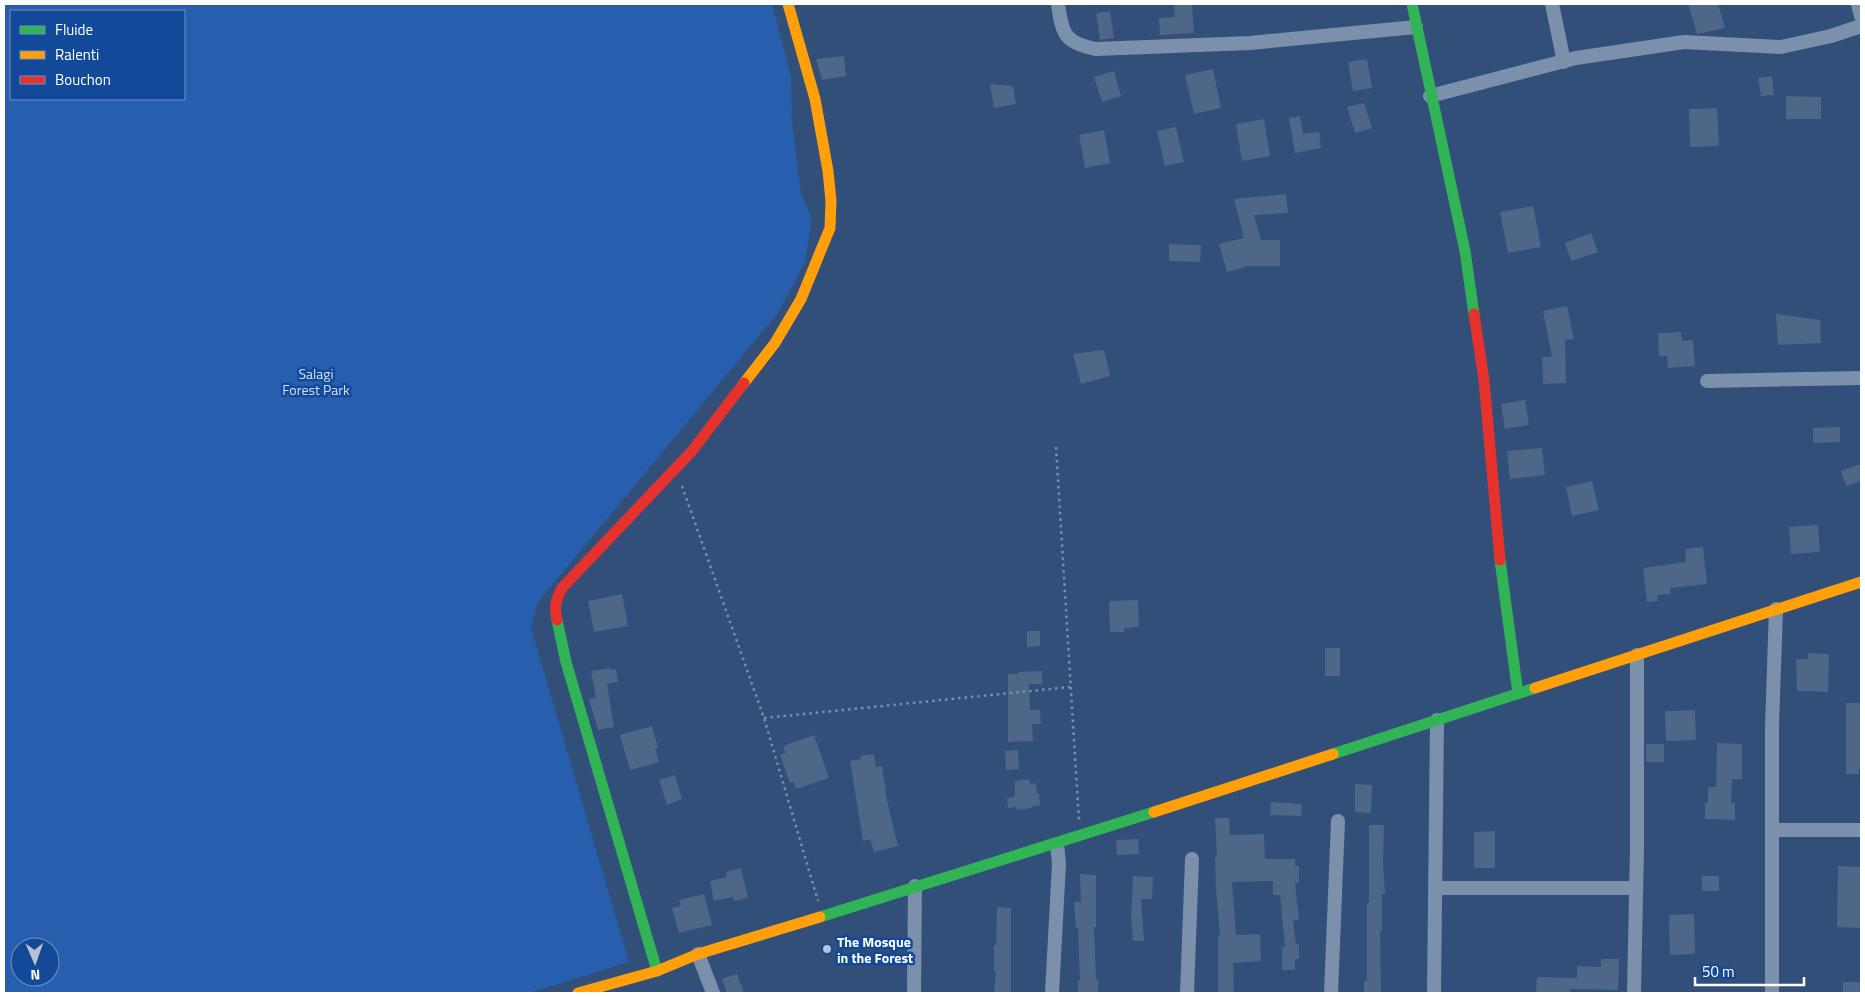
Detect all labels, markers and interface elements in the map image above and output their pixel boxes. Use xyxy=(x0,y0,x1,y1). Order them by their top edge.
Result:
legend xyxy=(10,10,185,100)
text: Fluide xyxy=(55,18,93,41)
text: Ralenti xyxy=(55,43,99,66)
text: Bouchon xyxy=(55,68,111,91)
park label: Salagi Forest Park xyxy=(282,363,350,400)
place label: The Mosque in the Forest xyxy=(837,931,913,968)
north arrow xyxy=(10,937,60,987)
marker: The Mosque in the Forest xyxy=(821,943,833,955)
scale bar xyxy=(1695,954,1804,986)
text: 50 m xyxy=(1702,960,1735,983)
text: N xyxy=(30,965,41,986)

